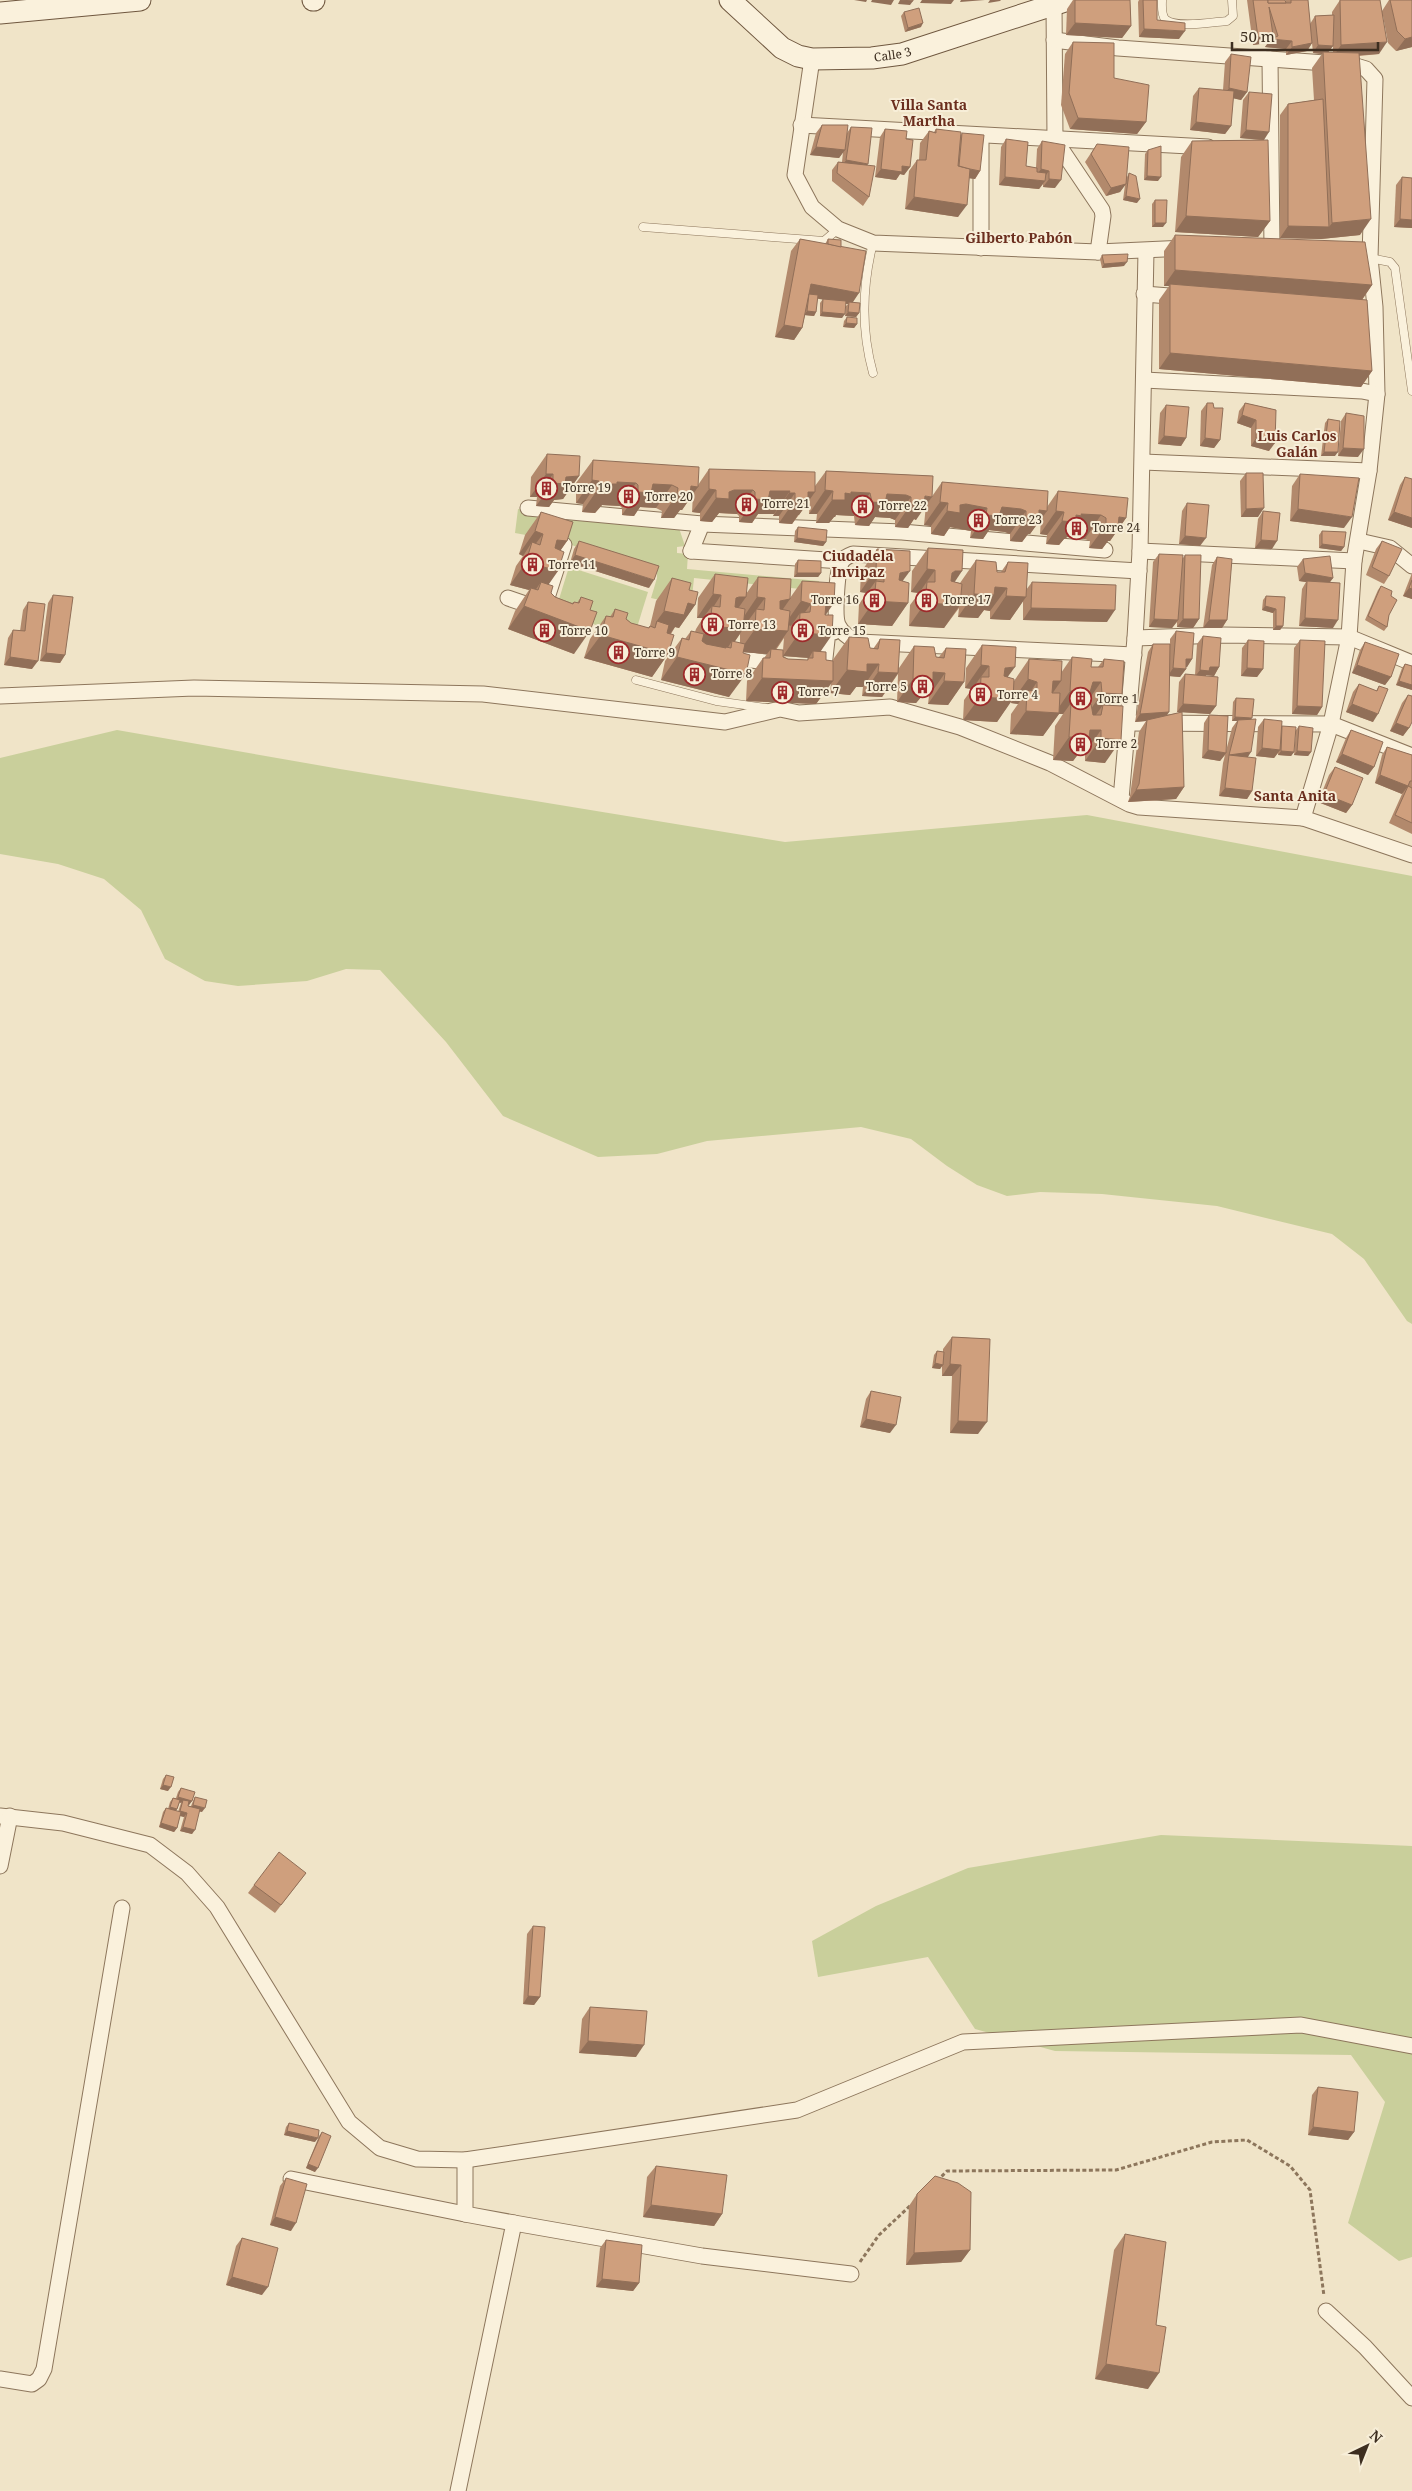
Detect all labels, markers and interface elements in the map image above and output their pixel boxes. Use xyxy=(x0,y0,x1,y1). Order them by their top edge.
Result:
scale bar xyxy=(1232,20,1378,52)
text: 50 m xyxy=(1240,26,1275,46)
street label: Calle 3 xyxy=(873,42,914,66)
district label: Villa Santa Martha xyxy=(891,95,967,130)
district label: Gilberto Pabón xyxy=(965,228,1073,247)
district label: Luis Carlos Galán xyxy=(1257,426,1337,461)
building icon: Torre 19 xyxy=(535,476,559,500)
place label: Torre 19 xyxy=(563,479,611,496)
building icon: Torre 20 xyxy=(617,485,641,509)
place label: Torre 20 xyxy=(645,488,693,505)
building icon: Torre 21 xyxy=(734,492,758,516)
building icon: Torre 22 xyxy=(851,494,875,518)
place label: Torre 21 xyxy=(762,495,810,512)
place label: Torre 22 xyxy=(879,497,927,514)
building icon: Torre 23 xyxy=(966,508,990,532)
place label: Torre 23 xyxy=(994,511,1042,528)
building icon: Torre 24 xyxy=(1064,516,1088,540)
place label: Torre 24 xyxy=(1092,519,1140,536)
district label: Ciudadela Invipaz xyxy=(822,546,894,581)
building icon: Torre 11 xyxy=(520,553,544,577)
place label: Torre 11 xyxy=(548,556,596,573)
building icon: Torre 16 xyxy=(863,588,887,612)
building icon: Torre 17 xyxy=(915,588,939,612)
place label: Torre 16 xyxy=(811,591,859,608)
place label: Torre 17 xyxy=(943,591,991,608)
building icon: Torre 13 xyxy=(700,613,724,637)
place label: Torre 13 xyxy=(728,616,776,633)
building icon: Torre 10 xyxy=(532,619,556,643)
building icon: Torre 15 xyxy=(790,619,814,643)
place label: Torre 10 xyxy=(560,622,608,639)
place label: Torre 15 xyxy=(818,622,866,639)
building icon: Torre 9 xyxy=(606,641,630,665)
place label: Torre 9 xyxy=(634,644,675,661)
building icon: Torre 8 xyxy=(683,662,707,686)
place label: Torre 8 xyxy=(711,665,753,682)
building icon: Torre 5 xyxy=(911,675,935,699)
place label: Torre 5 xyxy=(866,678,907,695)
building icon: Torre 7 xyxy=(770,680,794,704)
place label: Torre 7 xyxy=(798,683,840,700)
building icon: Torre 4 xyxy=(969,683,993,707)
place label: Torre 4 xyxy=(997,686,1039,703)
building icon: Torre 1 xyxy=(1069,687,1093,711)
place label: Torre 1 xyxy=(1097,690,1138,707)
building icon: Torre 2 xyxy=(1068,732,1092,756)
place label: Torre 2 xyxy=(1096,735,1137,752)
district label: Santa Anita xyxy=(1254,786,1336,805)
north arrow xyxy=(1342,2421,1392,2471)
text: N xyxy=(1366,2425,1387,2447)

